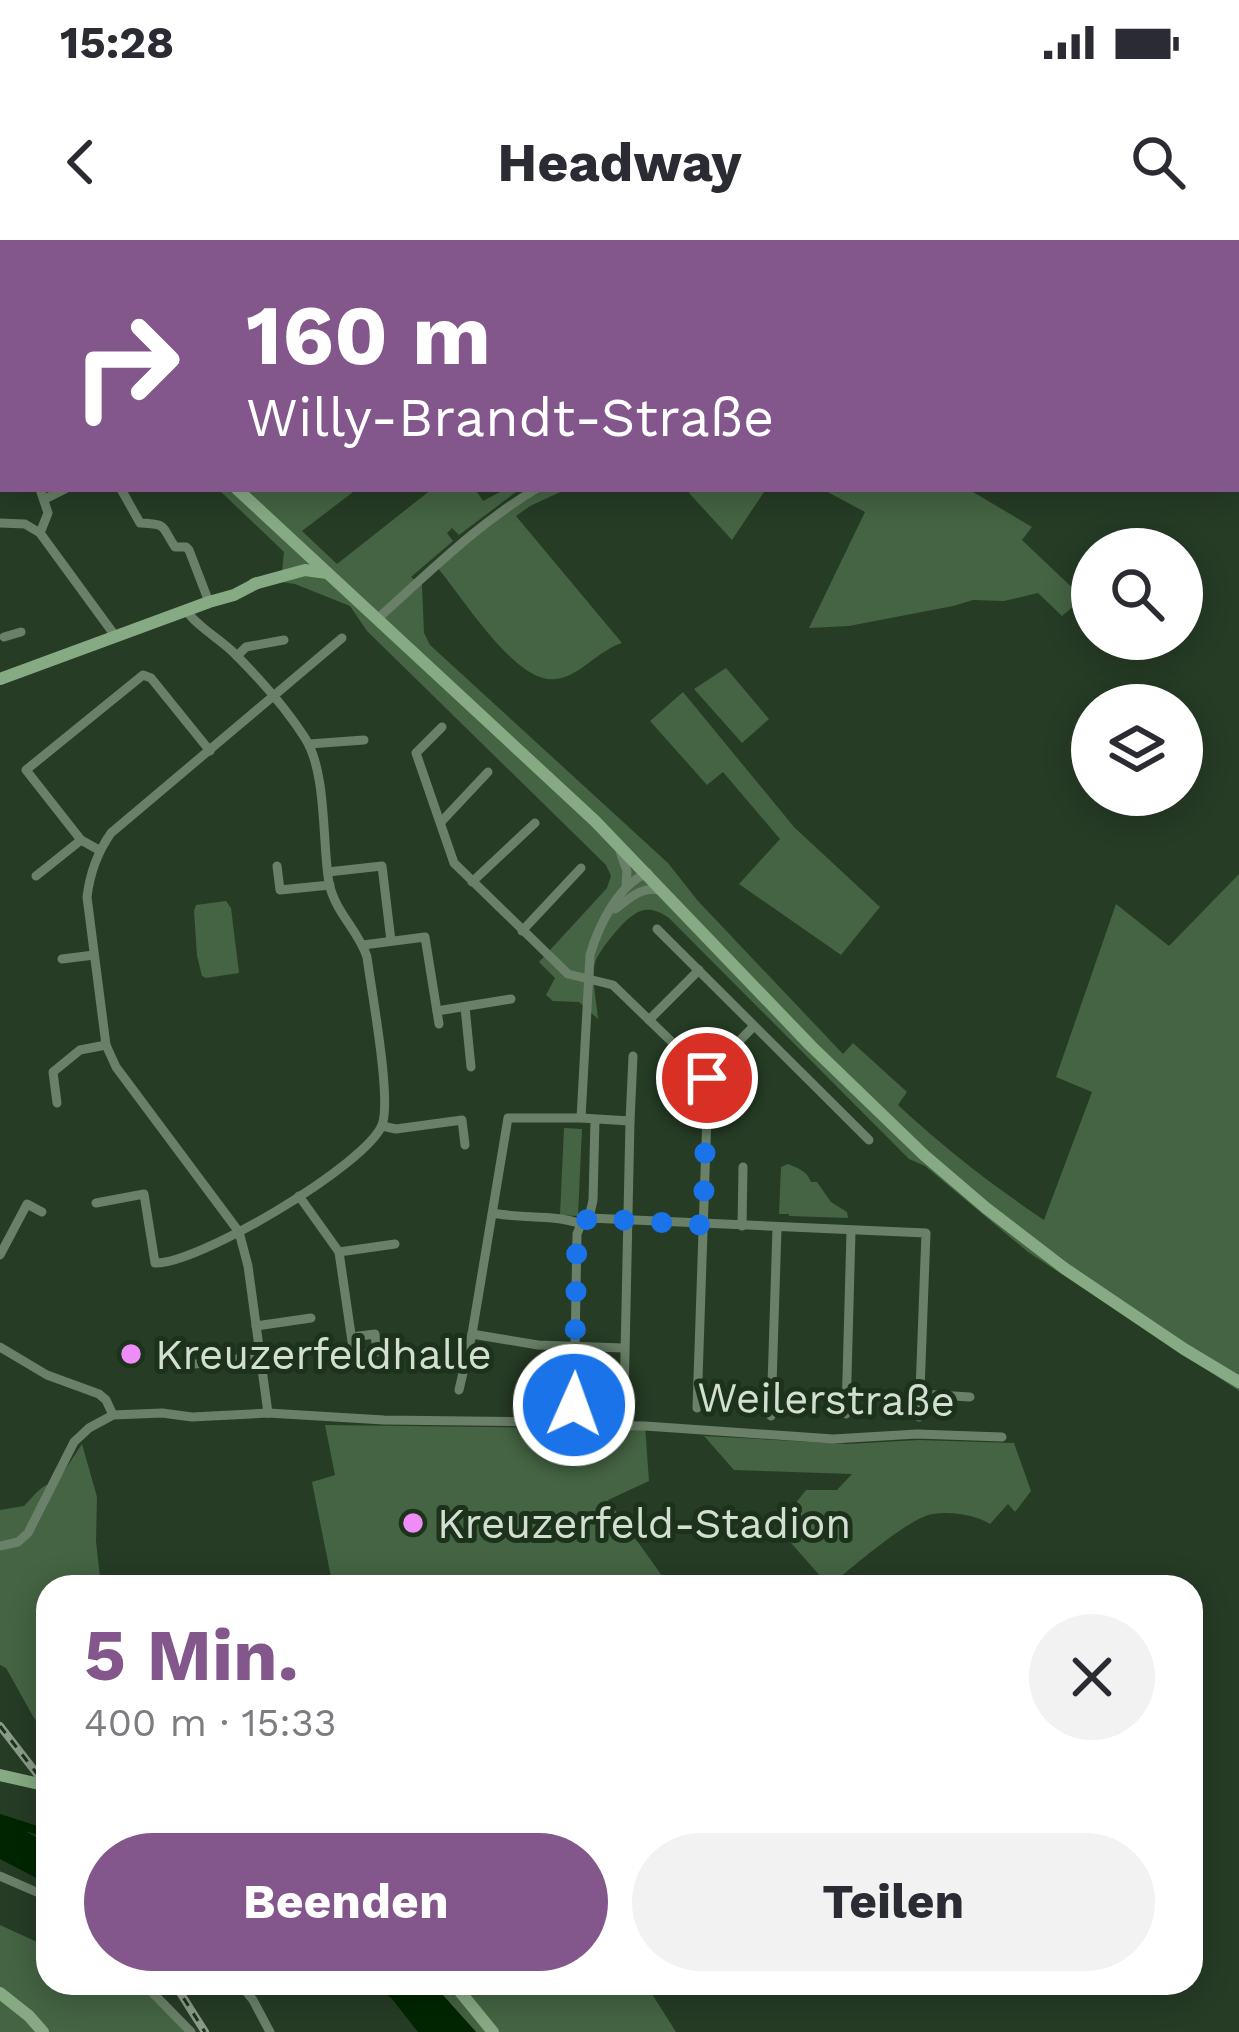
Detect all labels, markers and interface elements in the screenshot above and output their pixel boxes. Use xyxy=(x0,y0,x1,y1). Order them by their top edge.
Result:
text: 15:28 xyxy=(60,16,174,69)
icon: back xyxy=(48,129,114,195)
icon: search xyxy=(1125,129,1191,195)
text: Headway xyxy=(497,131,742,194)
text: 160 m xyxy=(246,286,491,384)
icon: right xyxy=(48,288,204,444)
text: Willy-Brandt-Straße xyxy=(246,386,774,449)
map controls xyxy=(1071,528,1203,816)
button: search xyxy=(1071,528,1203,660)
button: layers xyxy=(1071,684,1203,816)
pin xyxy=(656,1027,758,1129)
icon: arrive xyxy=(674,1045,740,1111)
place label: Kreuzerfeldhalle xyxy=(155,1330,492,1379)
marker: Kreuzerfeldhalle xyxy=(118,1341,144,1367)
position arrow xyxy=(511,1342,637,1468)
street label: Weilerstraße xyxy=(697,1372,955,1426)
place label: Kreuzerfeld-Stadion xyxy=(437,1499,851,1548)
marker: Kreuzerfeld-Stadion xyxy=(400,1510,426,1536)
text: 5 Min. xyxy=(84,1613,299,1697)
button: close xyxy=(1029,1614,1155,1740)
text: 400 m · 15:33 xyxy=(84,1700,336,1745)
button: Beenden xyxy=(84,1833,608,1971)
button: Teilen xyxy=(632,1833,1155,1971)

